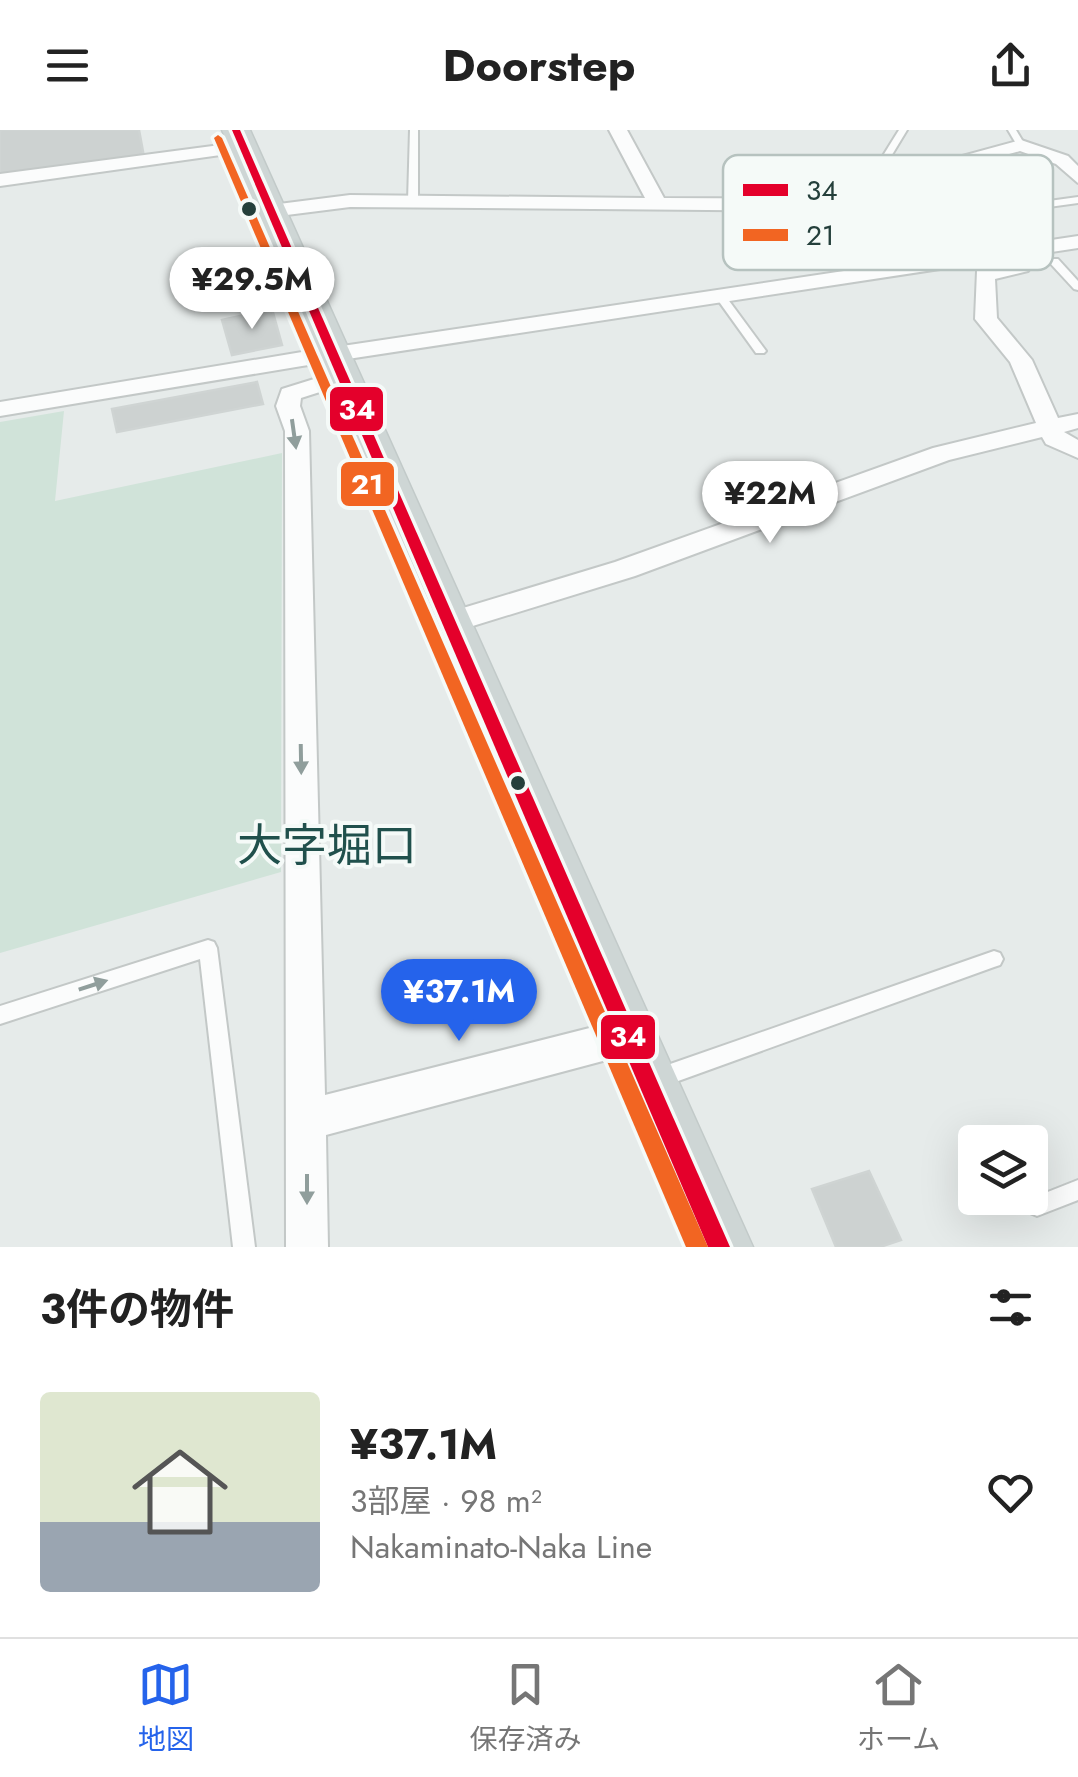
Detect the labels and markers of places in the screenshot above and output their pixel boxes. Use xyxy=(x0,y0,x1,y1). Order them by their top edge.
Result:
unlabelled marker xyxy=(239,199,259,219)
pin: ¥29.5M xyxy=(171,247,333,332)
pin: ¥22M xyxy=(711,461,829,546)
unlabelled marker xyxy=(508,773,528,793)
pin: ¥37.1M xyxy=(378,959,540,1044)

